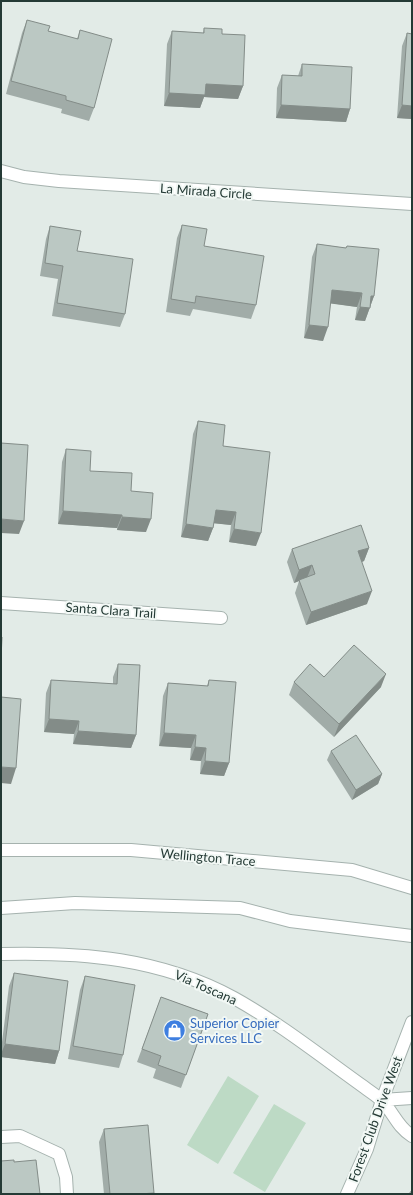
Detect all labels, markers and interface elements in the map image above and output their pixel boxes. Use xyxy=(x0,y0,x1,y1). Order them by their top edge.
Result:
street label: La Mirada Circle xyxy=(159,180,253,202)
street label: Santa Clara Trail xyxy=(65,599,157,621)
street label: Wellington Trace xyxy=(160,845,256,869)
street label: Via Toscana xyxy=(172,966,240,1008)
place label: Superior Copier Services LLC xyxy=(190,1015,280,1046)
shop icon: Superior Copier Services LLC xyxy=(161,1017,187,1043)
street label: Forest Club Drive West xyxy=(345,1054,405,1184)

